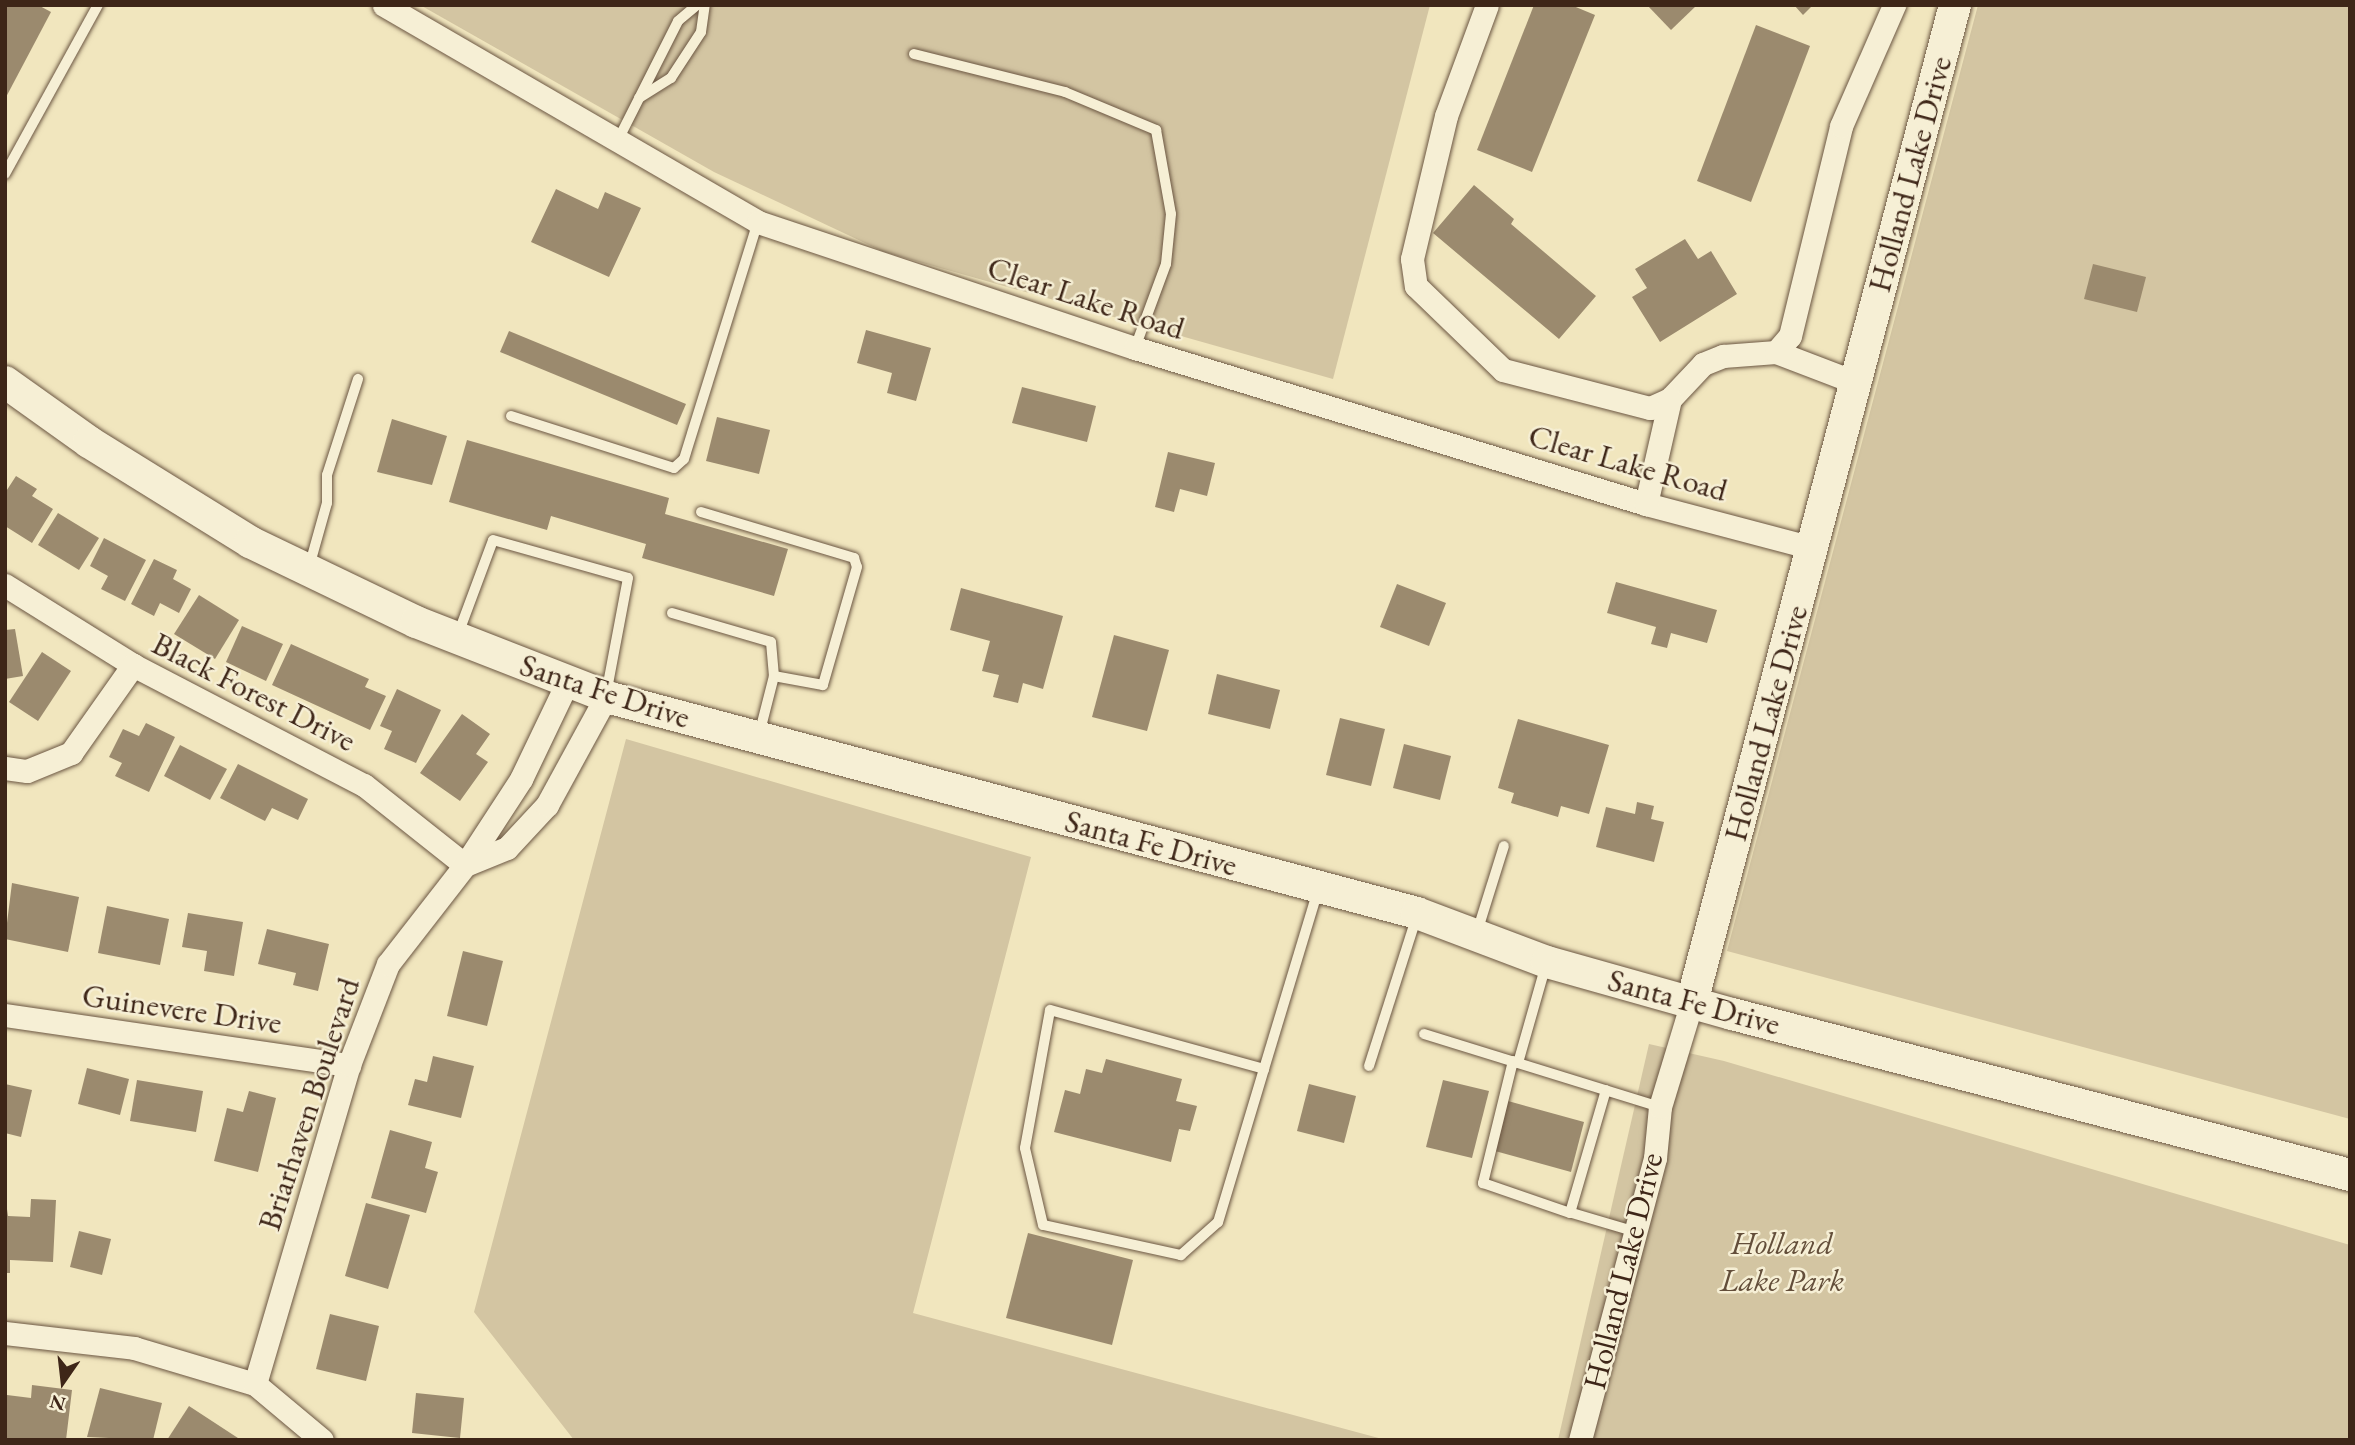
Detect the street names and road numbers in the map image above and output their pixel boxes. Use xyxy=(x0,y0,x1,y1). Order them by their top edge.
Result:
street label: Holland Lake Drive xyxy=(1860,52,1960,296)
street label: Clear Lake Road xyxy=(983,248,1189,348)
street label: Clear Lake Road xyxy=(1524,416,1732,510)
street label: Holland Lake Drive xyxy=(1716,601,1816,845)
street label: Black Forest Drive xyxy=(146,624,362,760)
street label: Santa Fe Drive xyxy=(515,645,695,737)
street label: Santa Fe Drive xyxy=(1061,802,1241,884)
street label: Santa Fe Drive xyxy=(1604,961,1784,1043)
street label: Briarhaven Boulevard xyxy=(250,973,368,1235)
street label: Guinevere Drive xyxy=(80,976,284,1042)
street label: Holland Lake Drive xyxy=(1575,1149,1671,1393)

